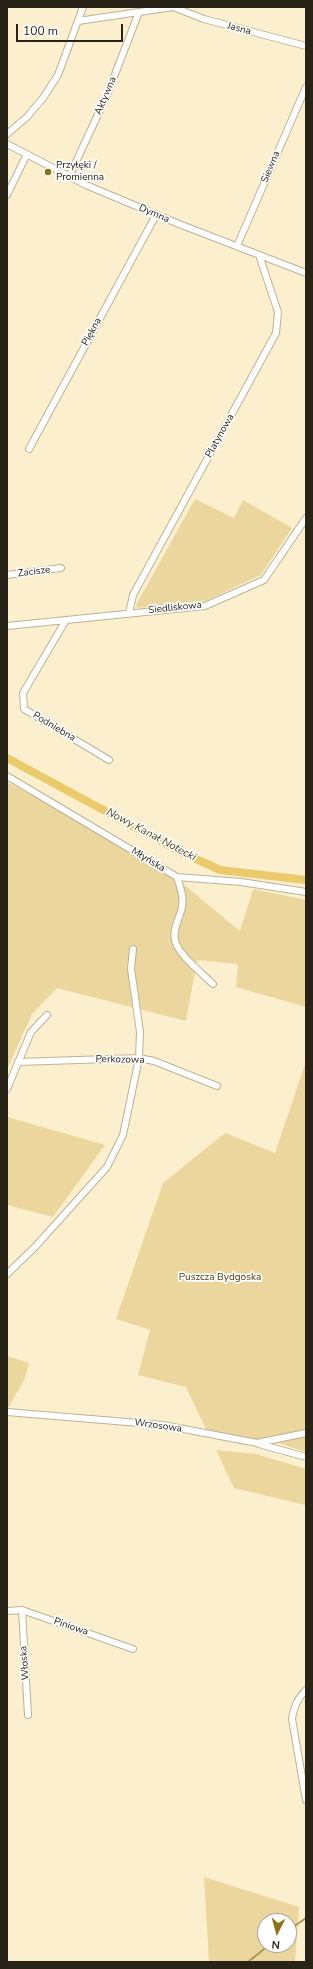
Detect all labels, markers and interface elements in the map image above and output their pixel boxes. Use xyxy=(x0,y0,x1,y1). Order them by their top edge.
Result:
scale bar xyxy=(18,16,125,42)
street label: Jasna xyxy=(226,20,252,38)
text: 100 m xyxy=(23,23,58,39)
street label: Aktywna xyxy=(93,75,119,117)
street label: Siewna xyxy=(259,149,283,185)
place label: Przyłęki / Promienna xyxy=(56,160,104,184)
marker: Przyłęki / Promienna xyxy=(43,167,53,177)
street label: Dymna xyxy=(137,202,171,226)
street label: Piękna xyxy=(80,316,104,348)
street label: Platynowa xyxy=(203,412,237,460)
street label: Zacisze xyxy=(17,564,51,580)
street label: Siedliskowa xyxy=(148,599,202,617)
street label: Podniebna xyxy=(30,710,78,744)
water label: Nowy Kanał Notecki xyxy=(104,806,198,864)
street label: Młyńska xyxy=(129,845,167,875)
street label: Perkozowa xyxy=(95,1054,145,1066)
park label: Puszcza Bydgoska xyxy=(179,1272,261,1284)
street label: Wrzosowa xyxy=(133,1417,183,1435)
street label: Piniowa xyxy=(52,1616,90,1638)
street label: Włoska xyxy=(18,1645,32,1681)
north arrow xyxy=(257,1913,297,1953)
text: N xyxy=(271,1937,281,1952)

